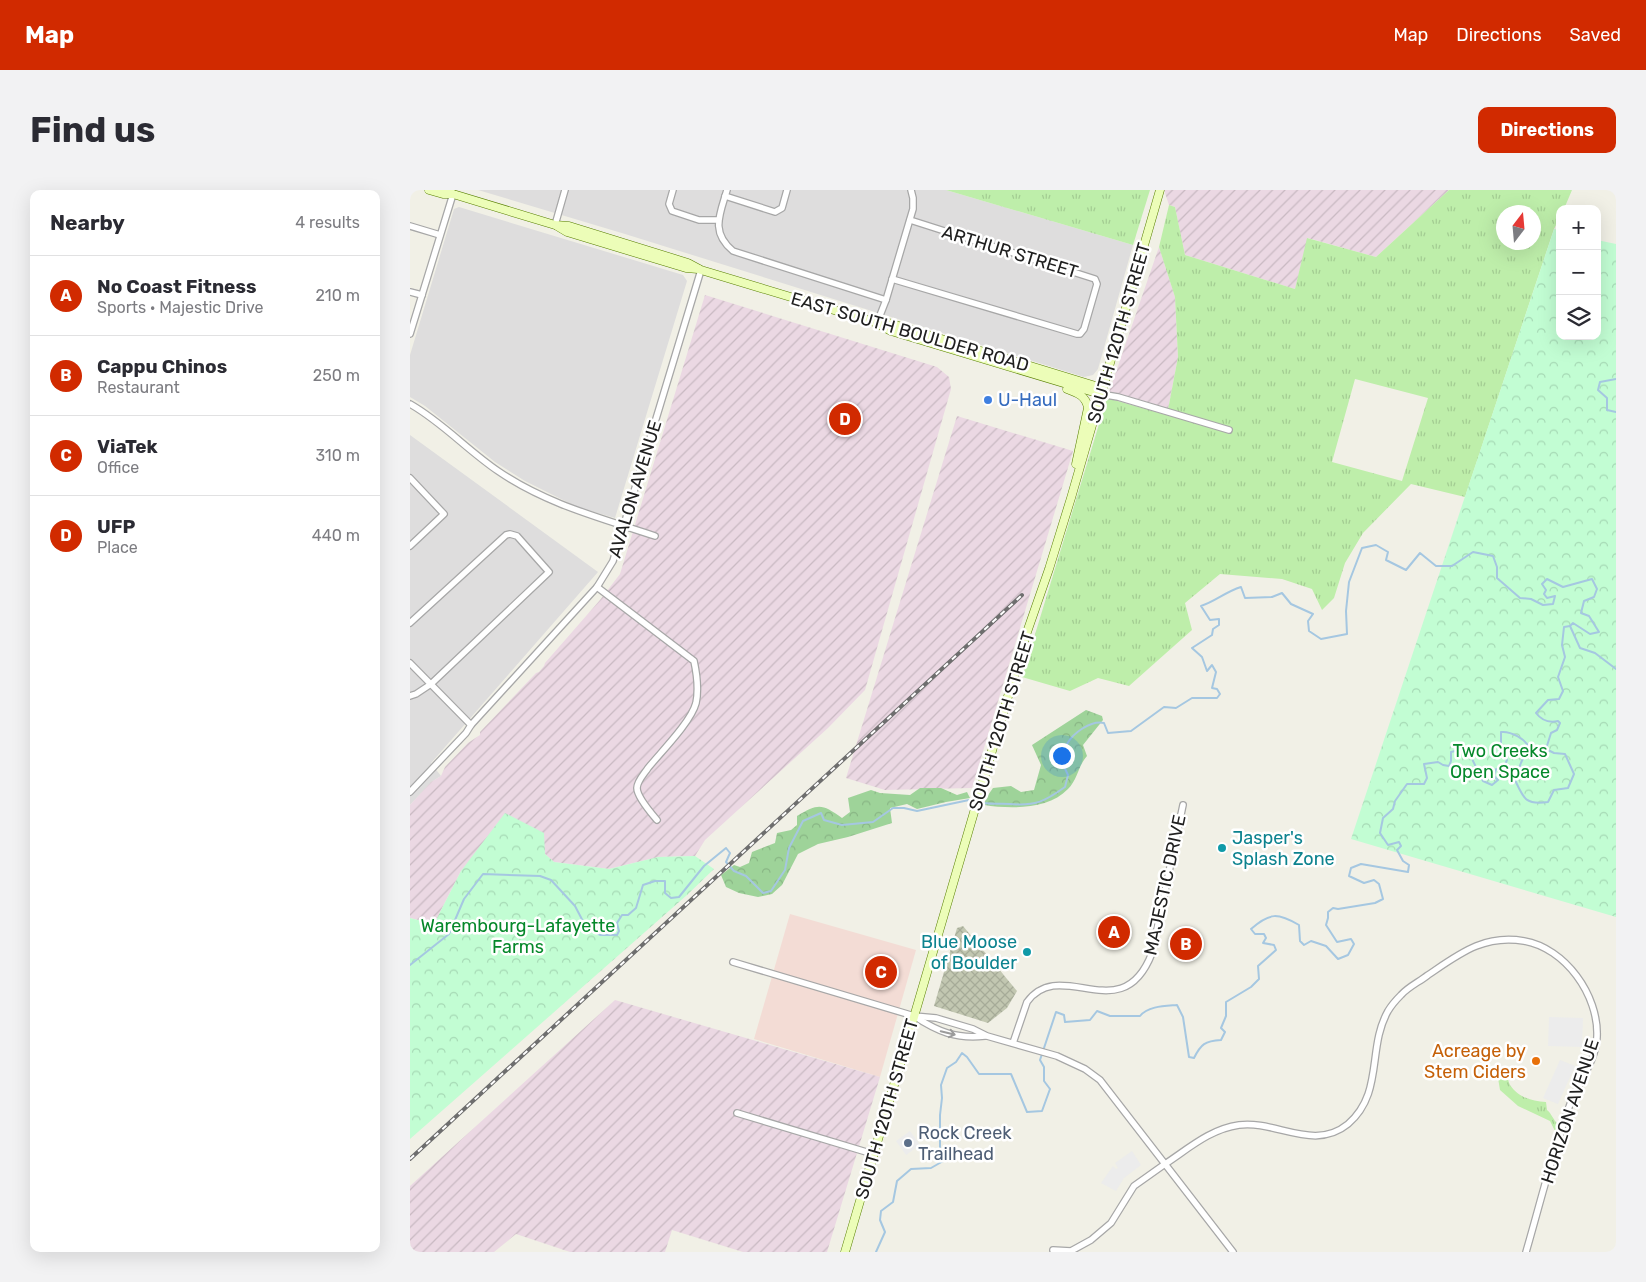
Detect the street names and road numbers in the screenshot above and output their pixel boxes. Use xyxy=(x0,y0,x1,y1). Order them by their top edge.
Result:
street label: ARTHUR STREET xyxy=(939,221,1081,283)
street label: SOUTH 120TH STREET xyxy=(1083,240,1155,426)
street label: EAST SOUTH BOULDER ROAD xyxy=(788,287,1032,377)
street label: AVALON AVENUE xyxy=(604,418,666,560)
street label: SOUTH 120TH STREET xyxy=(964,629,1040,813)
street label: MAJESTIC DRIVE xyxy=(1139,813,1191,957)
street label: SOUTH 120TH STREET xyxy=(851,1016,923,1202)
street label: HORIZON AVENUE xyxy=(1536,1036,1604,1186)

